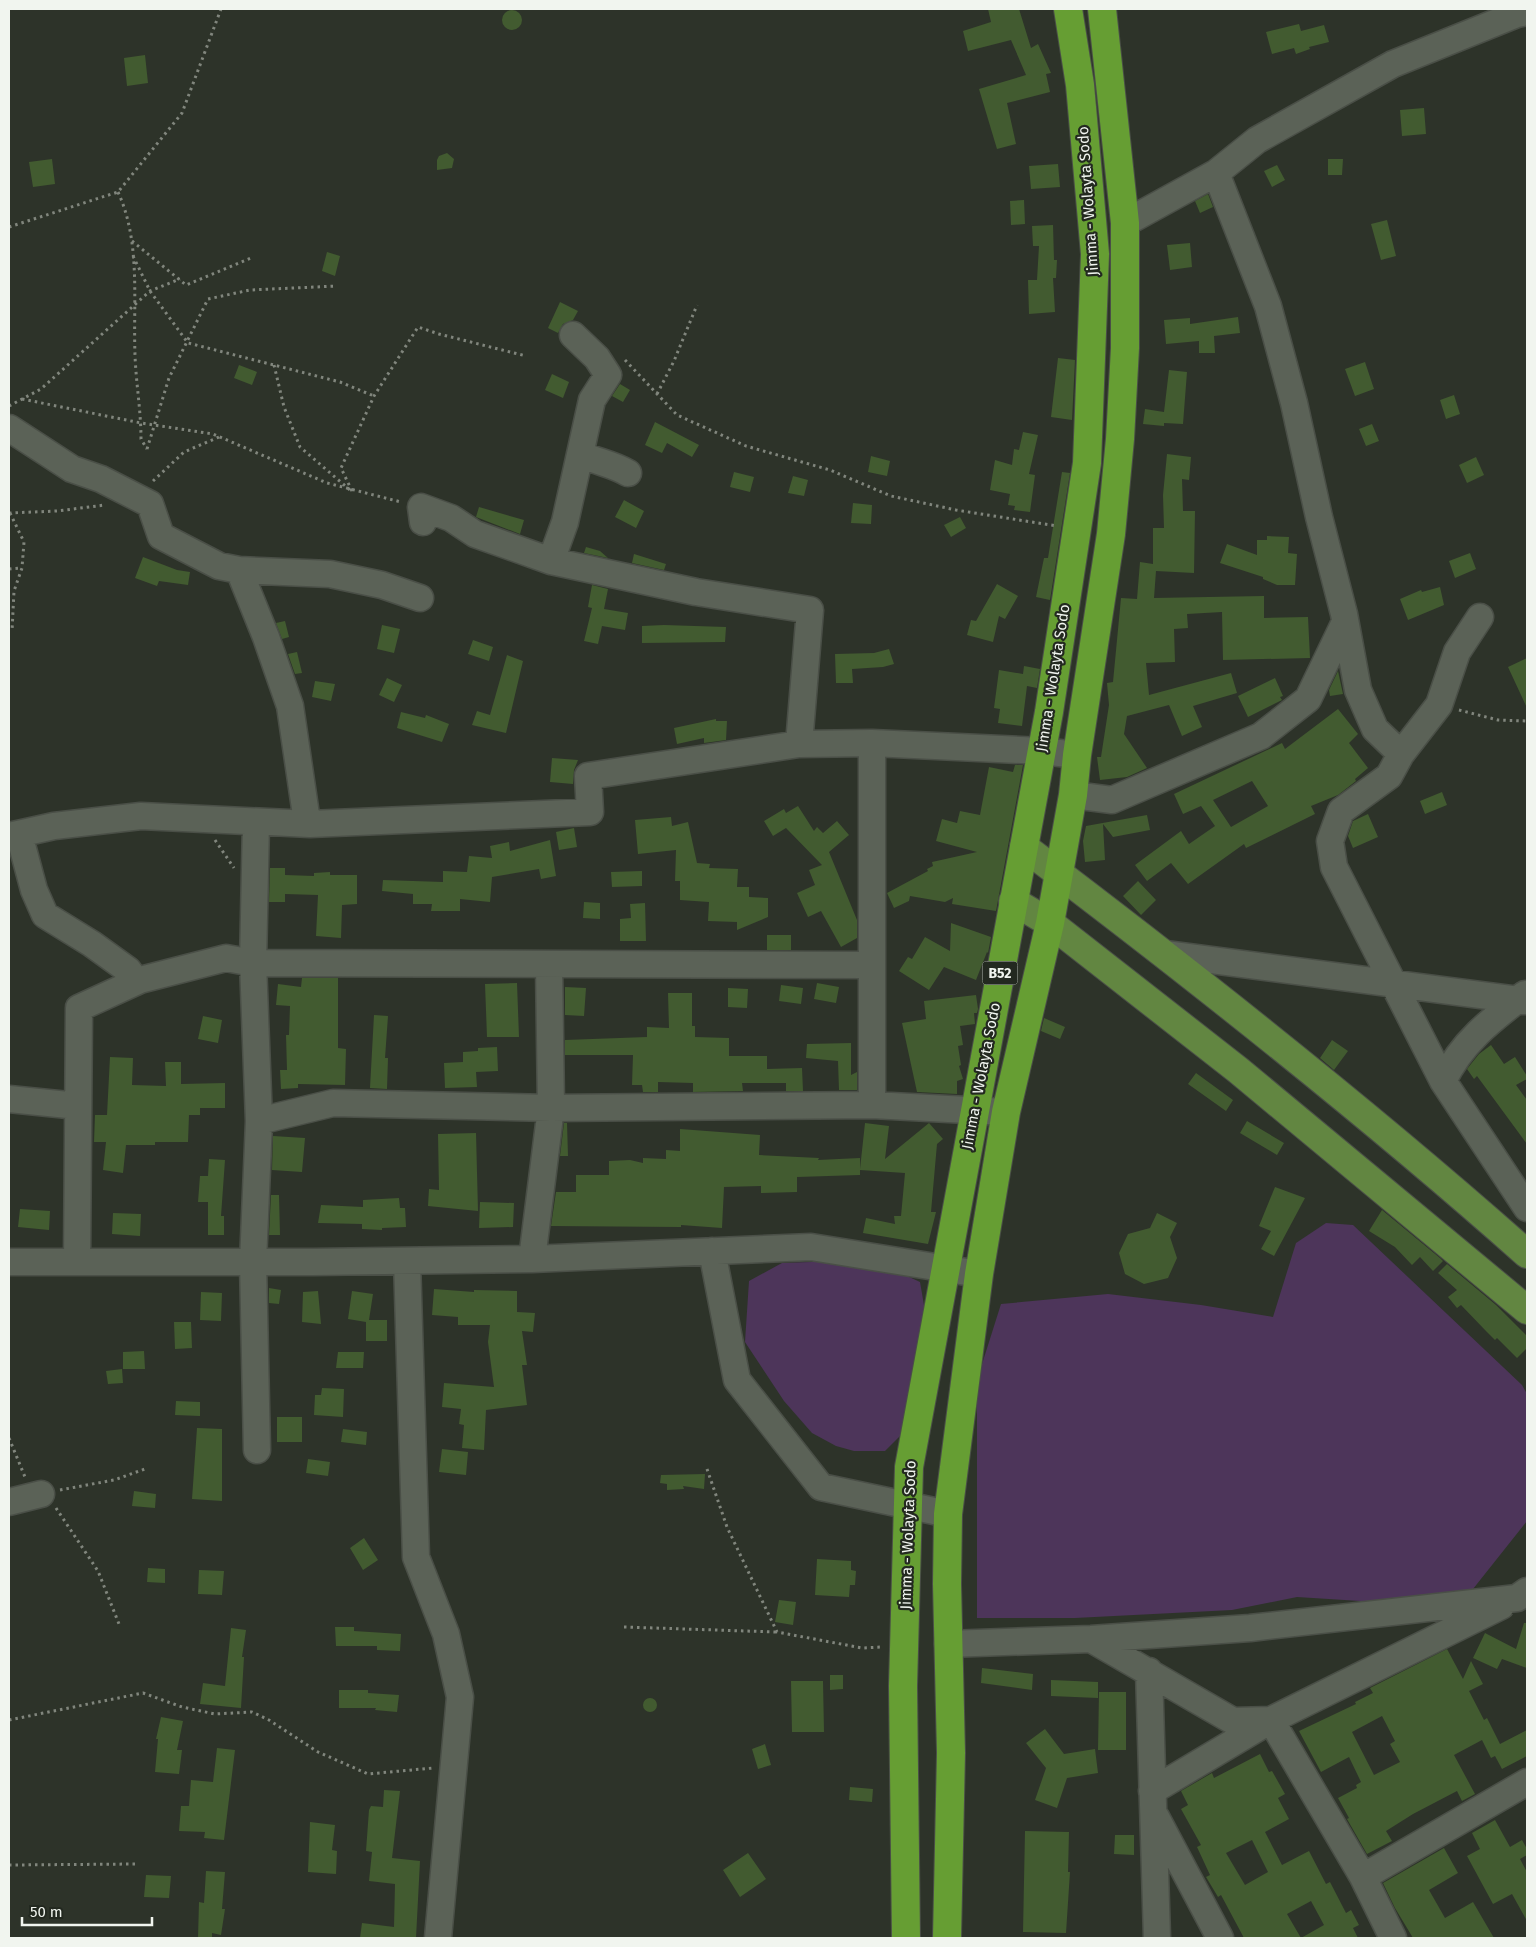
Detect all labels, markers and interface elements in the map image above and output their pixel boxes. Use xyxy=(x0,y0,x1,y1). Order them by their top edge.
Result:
street label: Jimma - Wolayta Sodo xyxy=(1074,126,1102,276)
street label: Jimma - Wolayta Sodo xyxy=(1032,603,1074,753)
road number: B52 xyxy=(982,961,1018,984)
street label: Jimma - Wolayta Sodo xyxy=(958,1001,1004,1151)
street label: Jimma - Wolayta Sodo xyxy=(896,1460,920,1610)
scale bar xyxy=(22,1894,152,1926)
text: 50 m xyxy=(30,1903,63,1921)

